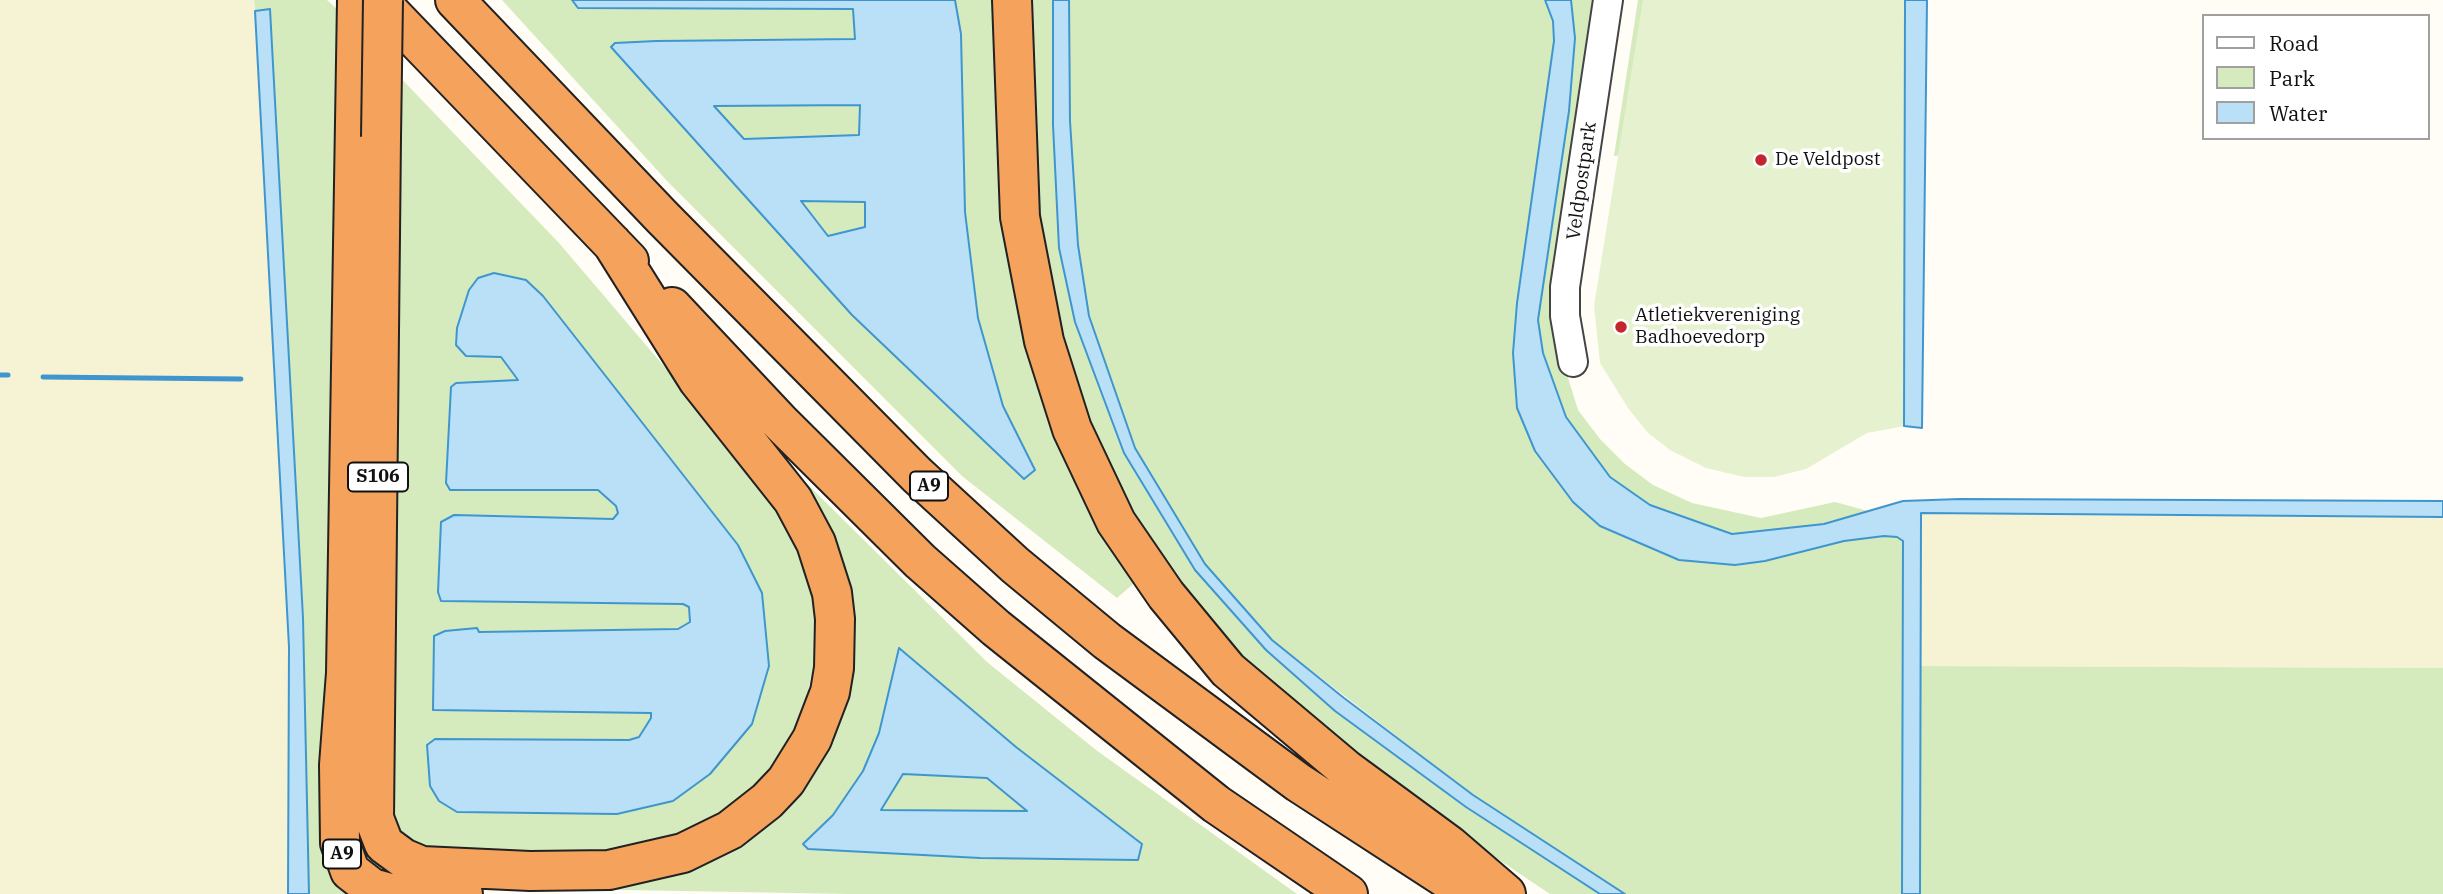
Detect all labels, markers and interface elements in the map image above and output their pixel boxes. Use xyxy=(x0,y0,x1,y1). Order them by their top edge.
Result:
legend xyxy=(2202,14,2429,140)
text: Road xyxy=(2269,29,2319,57)
text: Park xyxy=(2269,64,2315,92)
text: Water xyxy=(2269,99,2327,127)
street label: Veldpostpark xyxy=(1562,120,1602,242)
place label: De Veldpost xyxy=(1775,149,1880,171)
marker: De Veldpost xyxy=(1753,152,1769,168)
place label: Atletiekvereniging Badhoevedorp xyxy=(1635,305,1800,349)
marker: Atletiekvereniging Badhoevedorp xyxy=(1613,319,1629,335)
road number: S106 xyxy=(348,462,408,491)
road number: A9 xyxy=(910,472,948,500)
road number: A9 xyxy=(323,840,361,868)

